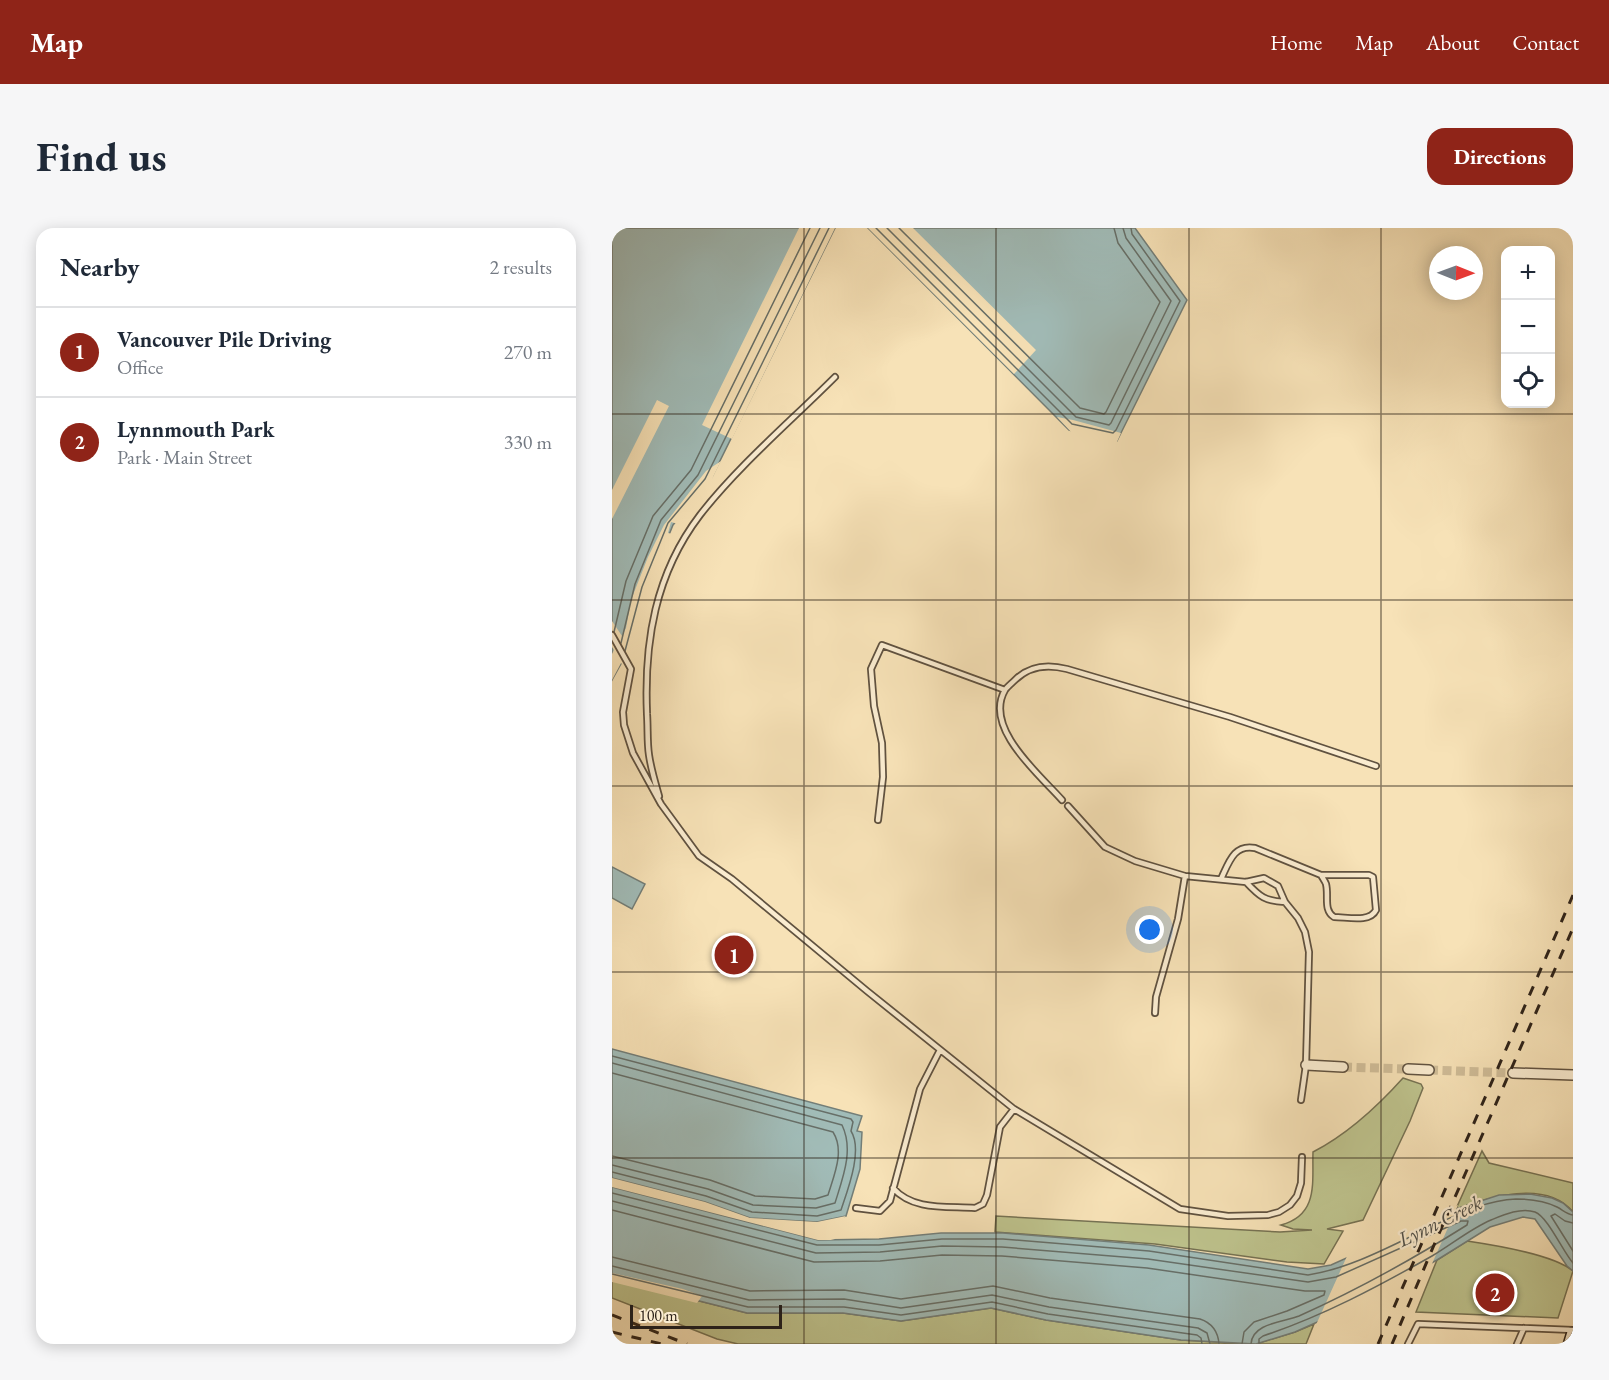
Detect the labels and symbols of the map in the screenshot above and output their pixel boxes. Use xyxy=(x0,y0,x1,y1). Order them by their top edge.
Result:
north arrow xyxy=(1429,246,1483,300)
your location xyxy=(1135,915,1164,944)
pin: 1 xyxy=(714,932,754,978)
water label: Lynn Creek xyxy=(1392,1188,1487,1253)
pin: 2 xyxy=(1476,1270,1514,1316)
scale bar xyxy=(630,1302,782,1330)

